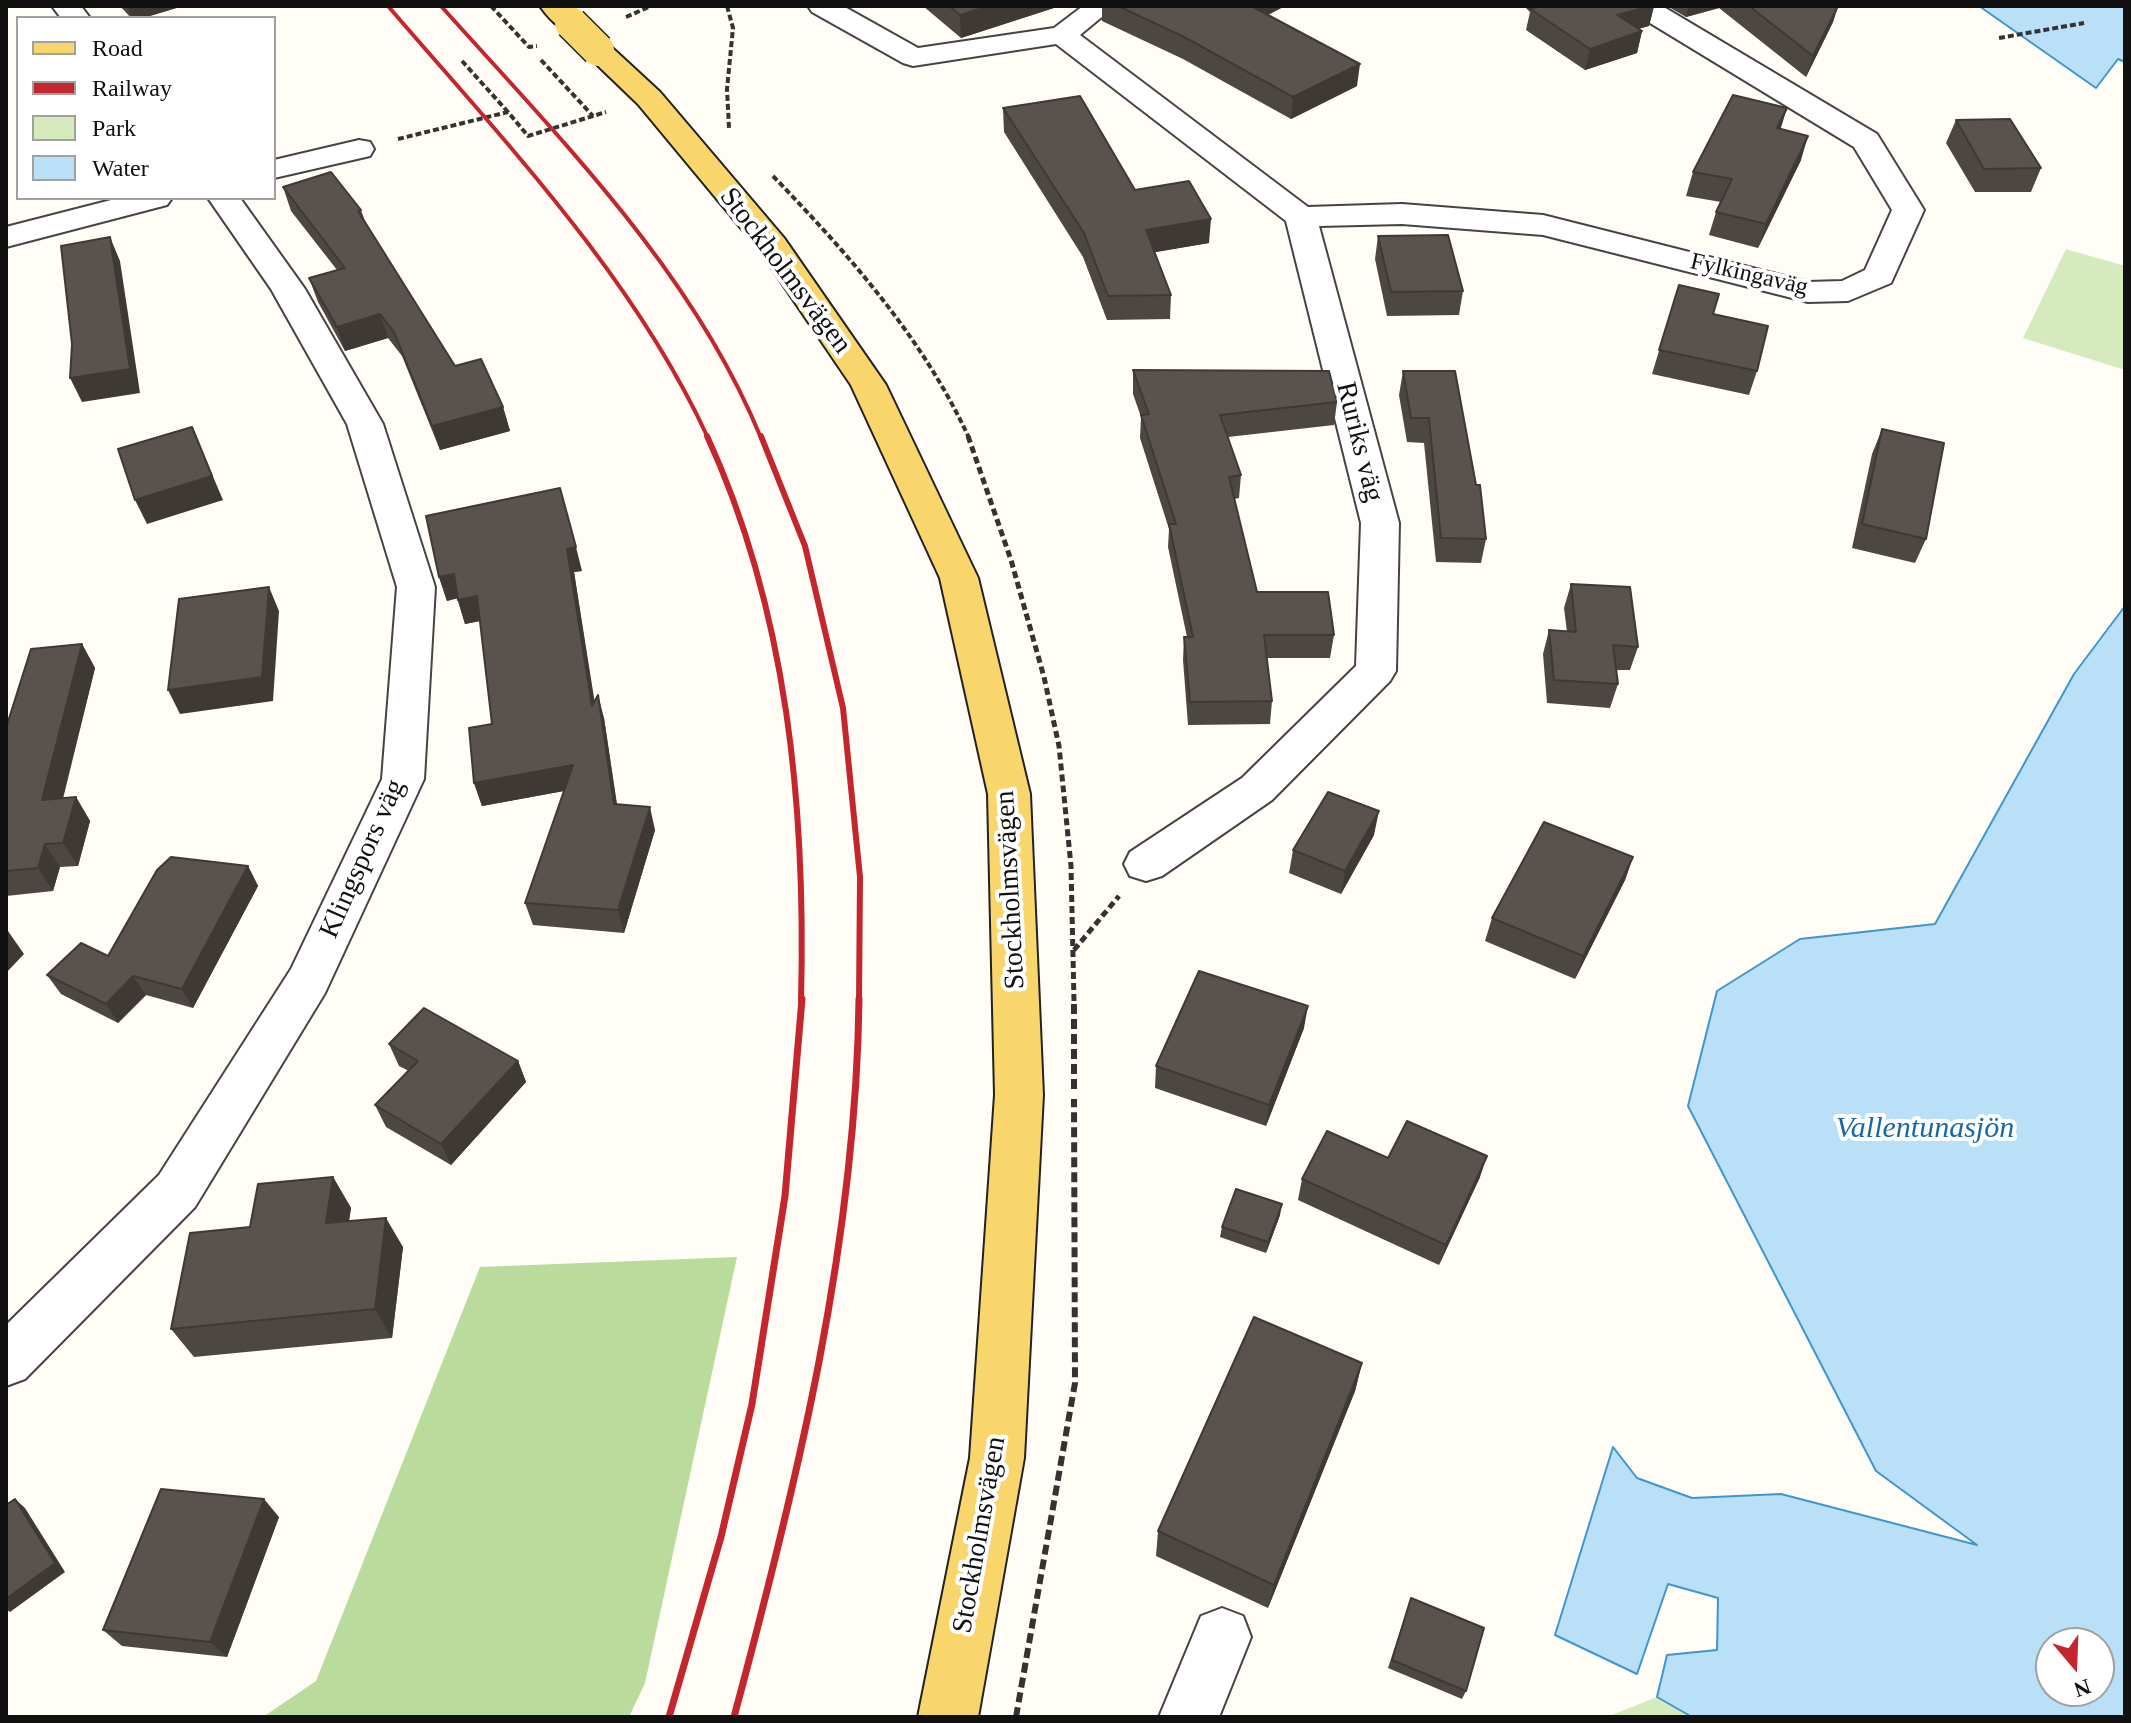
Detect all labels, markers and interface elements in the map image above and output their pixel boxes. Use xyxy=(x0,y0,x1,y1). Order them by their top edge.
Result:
legend xyxy=(16,16,276,200)
text: Road xyxy=(92,35,143,61)
text: Railway xyxy=(92,75,172,101)
text: Park xyxy=(92,115,136,141)
text: Water xyxy=(92,155,149,181)
street label: Stockholmsvägen xyxy=(712,181,858,361)
street label: Fylkingaväg xyxy=(1687,247,1811,303)
street label: Ruriks väg xyxy=(1328,379,1390,505)
street label: Klingspors väg xyxy=(313,774,413,944)
street label: Stockholmsvägen xyxy=(989,790,1033,990)
water label: Vallentunasjön xyxy=(1836,1111,2014,1147)
street label: Stockholmsvägen xyxy=(946,1434,1014,1636)
north arrow xyxy=(2035,1627,2115,1707)
text: N xyxy=(2071,1674,2094,1703)

